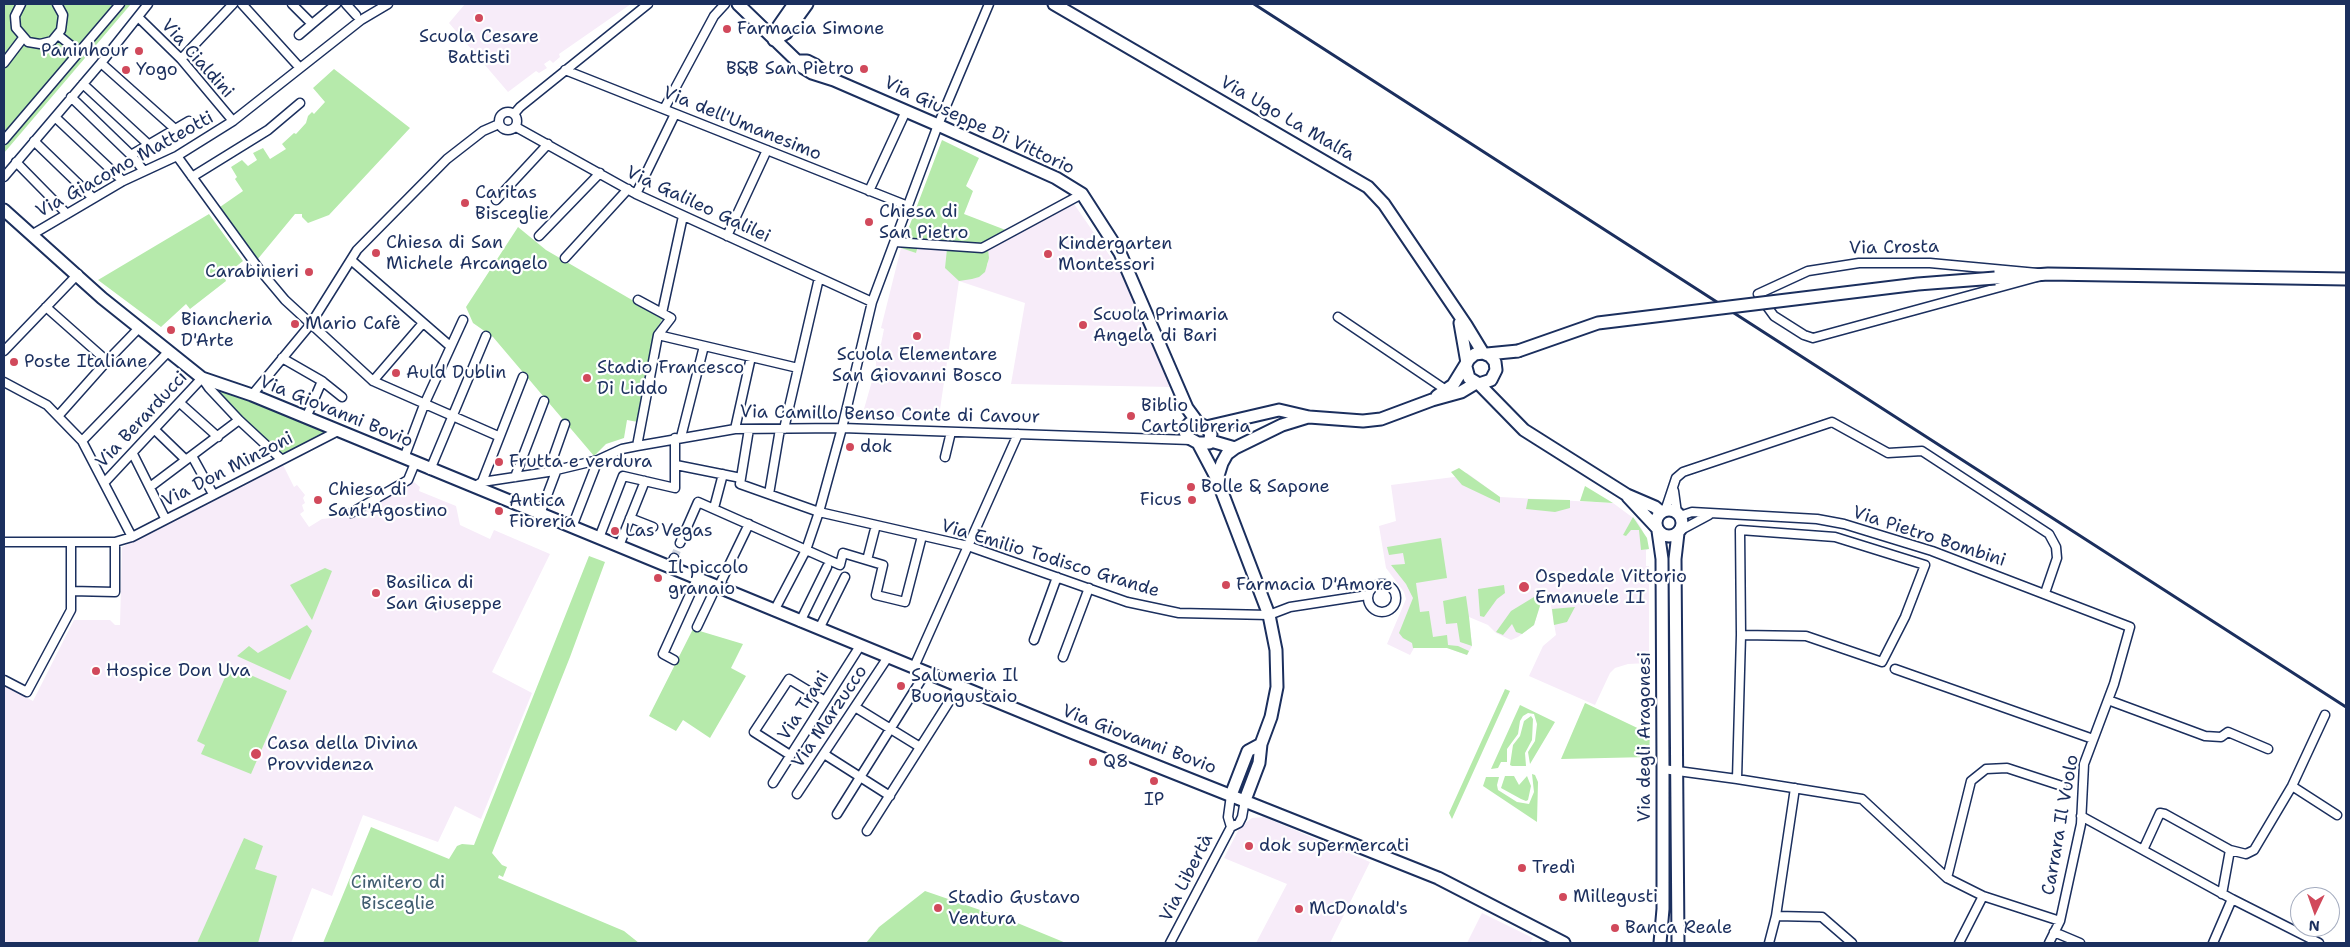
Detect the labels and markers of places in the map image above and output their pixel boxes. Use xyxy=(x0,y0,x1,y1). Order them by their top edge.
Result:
marker: Scuola Cesare Battisti xyxy=(473,12,485,24)
place label: Farmacia Simone xyxy=(737,18,885,40)
marker: Farmacia Simone xyxy=(721,23,733,35)
place label: Scuola Cesare Battisti xyxy=(419,26,539,68)
place label: Paninhour xyxy=(41,40,129,62)
marker: Paninhour xyxy=(133,45,145,57)
place label: B&B San Pietro xyxy=(726,58,854,80)
place label: Yogo xyxy=(136,59,178,81)
marker: B&B San Pietro xyxy=(858,63,870,75)
marker: Yogo xyxy=(120,64,132,76)
place label: Caritas Bisceglie xyxy=(475,182,549,224)
marker: Caritas Bisceglie xyxy=(459,197,471,209)
place label: Chiesa di San Pietro xyxy=(879,201,968,243)
marker: Chiesa di San Pietro xyxy=(863,216,875,228)
place label: Chiesa di San Michele Arcangelo xyxy=(386,232,548,274)
place label: Kindergarten Montessori xyxy=(1058,233,1172,276)
marker: Chiesa di San Michele Arcangelo xyxy=(370,247,382,259)
marker: Kindergarten Montessori xyxy=(1042,248,1054,260)
place label: Carabinieri xyxy=(205,261,299,283)
marker: Carabinieri xyxy=(303,266,315,278)
place label: Scuola Primaria Angela di Bari xyxy=(1093,304,1228,346)
place label: Biancheria D'Arte xyxy=(181,309,272,352)
place label: Mario Cafè xyxy=(305,313,401,335)
marker: Mario Cafè xyxy=(289,318,301,330)
marker: Scuola Primaria Angela di Bari xyxy=(1077,319,1089,331)
marker: Biancheria D'Arte xyxy=(165,324,177,336)
marker: Scuola Elementare San Giovanni Bosco xyxy=(911,330,923,342)
place label: Scuola Elementare San Giovanni Bosco xyxy=(832,344,1002,386)
place label: Poste Italiane xyxy=(24,351,147,373)
marker: Poste Italiane xyxy=(8,356,20,368)
place label: Stadio Francesco Di Liddo xyxy=(597,357,744,399)
place label: Auld Dublin xyxy=(406,362,506,384)
marker: Auld Dublin xyxy=(390,367,402,379)
marker: Stadio Francesco Di Liddo xyxy=(581,372,593,384)
place label: Biblio Cartolibreria xyxy=(1141,395,1251,438)
marker: Biblio Cartolibreria xyxy=(1125,410,1137,422)
place label: dok xyxy=(860,436,892,458)
marker: dok xyxy=(844,441,856,453)
place label: Frutta e verdura xyxy=(509,451,652,473)
marker: Frutta e verdura xyxy=(493,456,505,468)
place label: Bolle & Sapone xyxy=(1201,476,1330,498)
place label: Chiesa di Sant'Agostino xyxy=(328,479,448,522)
marker: Bolle & Sapone xyxy=(1185,481,1197,493)
place label: Ficus xyxy=(1140,489,1182,511)
place label: Antica Fioreria xyxy=(509,490,576,532)
marker: Chiesa di Sant'Agostino xyxy=(312,494,324,506)
marker: Ficus xyxy=(1186,494,1198,506)
marker: Antica Fioreria xyxy=(493,505,505,517)
place label: Las Vegas xyxy=(625,520,713,542)
marker: Las Vegas xyxy=(609,525,621,537)
place label: Il piccolo granaio xyxy=(668,557,749,600)
place label: Ospedale Vittorio Emanuele II xyxy=(1535,566,1687,608)
place label: Basilica di San Giuseppe xyxy=(386,572,502,614)
marker: Il piccolo granaio xyxy=(652,572,664,584)
place label: Farmacia D'Amore xyxy=(1236,574,1393,596)
marker: Farmacia D'Amore xyxy=(1220,579,1232,591)
marker: Ospedale Vittorio Emanuele II xyxy=(1517,580,1531,594)
marker: Basilica di San Giuseppe xyxy=(370,587,382,599)
place label: Hospice Don Uva xyxy=(106,660,250,682)
marker: Hospice Don Uva xyxy=(90,665,102,677)
place label: Salumeria Il Buongustaio xyxy=(911,665,1018,708)
marker: Salumeria Il Buongustaio xyxy=(895,680,907,692)
place label: Casa della Divina Provvidenza xyxy=(267,733,418,776)
marker: Casa della Divina Provvidenza xyxy=(249,747,263,761)
place label: Q8 xyxy=(1103,751,1129,773)
marker: Q8 xyxy=(1087,756,1099,768)
marker: IP xyxy=(1148,775,1160,787)
place label: IP xyxy=(1144,789,1164,811)
place label: dok supermercati xyxy=(1259,835,1409,857)
marker: dok supermercati xyxy=(1243,840,1255,852)
place label: Tredì xyxy=(1532,857,1576,879)
marker: Tredì xyxy=(1516,862,1528,874)
place label: Millegusti xyxy=(1573,886,1658,908)
place label: Stadio Gustavo Ventura xyxy=(948,887,1080,930)
marker: Millegusti xyxy=(1557,891,1569,903)
place label: McDonald's xyxy=(1309,898,1408,920)
marker: Stadio Gustavo Ventura xyxy=(932,902,944,914)
marker: McDonald's xyxy=(1293,903,1305,915)
place label: Banca Reale xyxy=(1625,917,1732,939)
marker: Banca Reale xyxy=(1609,922,1621,934)

